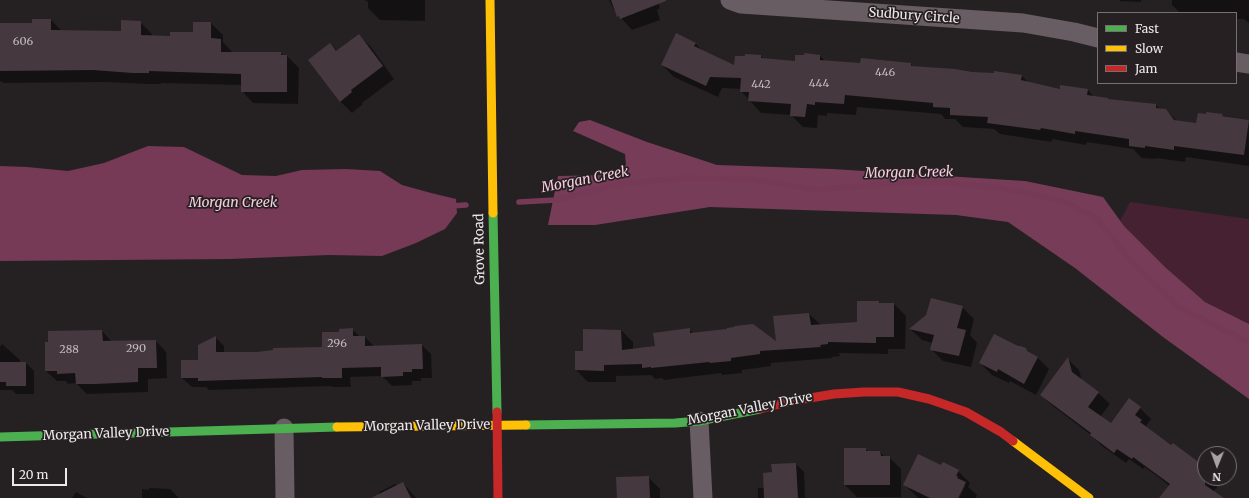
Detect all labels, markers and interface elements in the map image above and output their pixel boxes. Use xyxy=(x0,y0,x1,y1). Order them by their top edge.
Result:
street label: Sudbury Circle xyxy=(868,5,960,27)
legend xyxy=(1097,12,1237,84)
text: Fast xyxy=(1135,21,1159,36)
house number: 606 xyxy=(13,35,33,49)
text: Slow xyxy=(1135,41,1163,56)
text: Jam xyxy=(1135,61,1157,76)
house number: 446 xyxy=(875,66,895,80)
house number: 444 xyxy=(809,77,829,91)
house number: 442 xyxy=(751,78,771,92)
water label: Morgan Creek xyxy=(540,163,630,197)
water label: Morgan Creek xyxy=(864,164,954,182)
water label: Morgan Creek xyxy=(189,195,277,211)
street label: Grove Road xyxy=(472,213,488,285)
house number: 296 xyxy=(327,337,347,351)
house number: 290 xyxy=(126,342,146,356)
house number: 288 xyxy=(59,343,79,357)
street label: Morgan Valley Drive xyxy=(686,389,814,429)
street label: Morgan Valley Drive xyxy=(364,417,490,435)
street label: Morgan Valley Drive xyxy=(42,424,170,444)
north arrow xyxy=(1197,446,1237,486)
scale bar xyxy=(14,460,69,486)
text: 20 m xyxy=(19,467,48,482)
text: N xyxy=(1212,470,1221,484)

